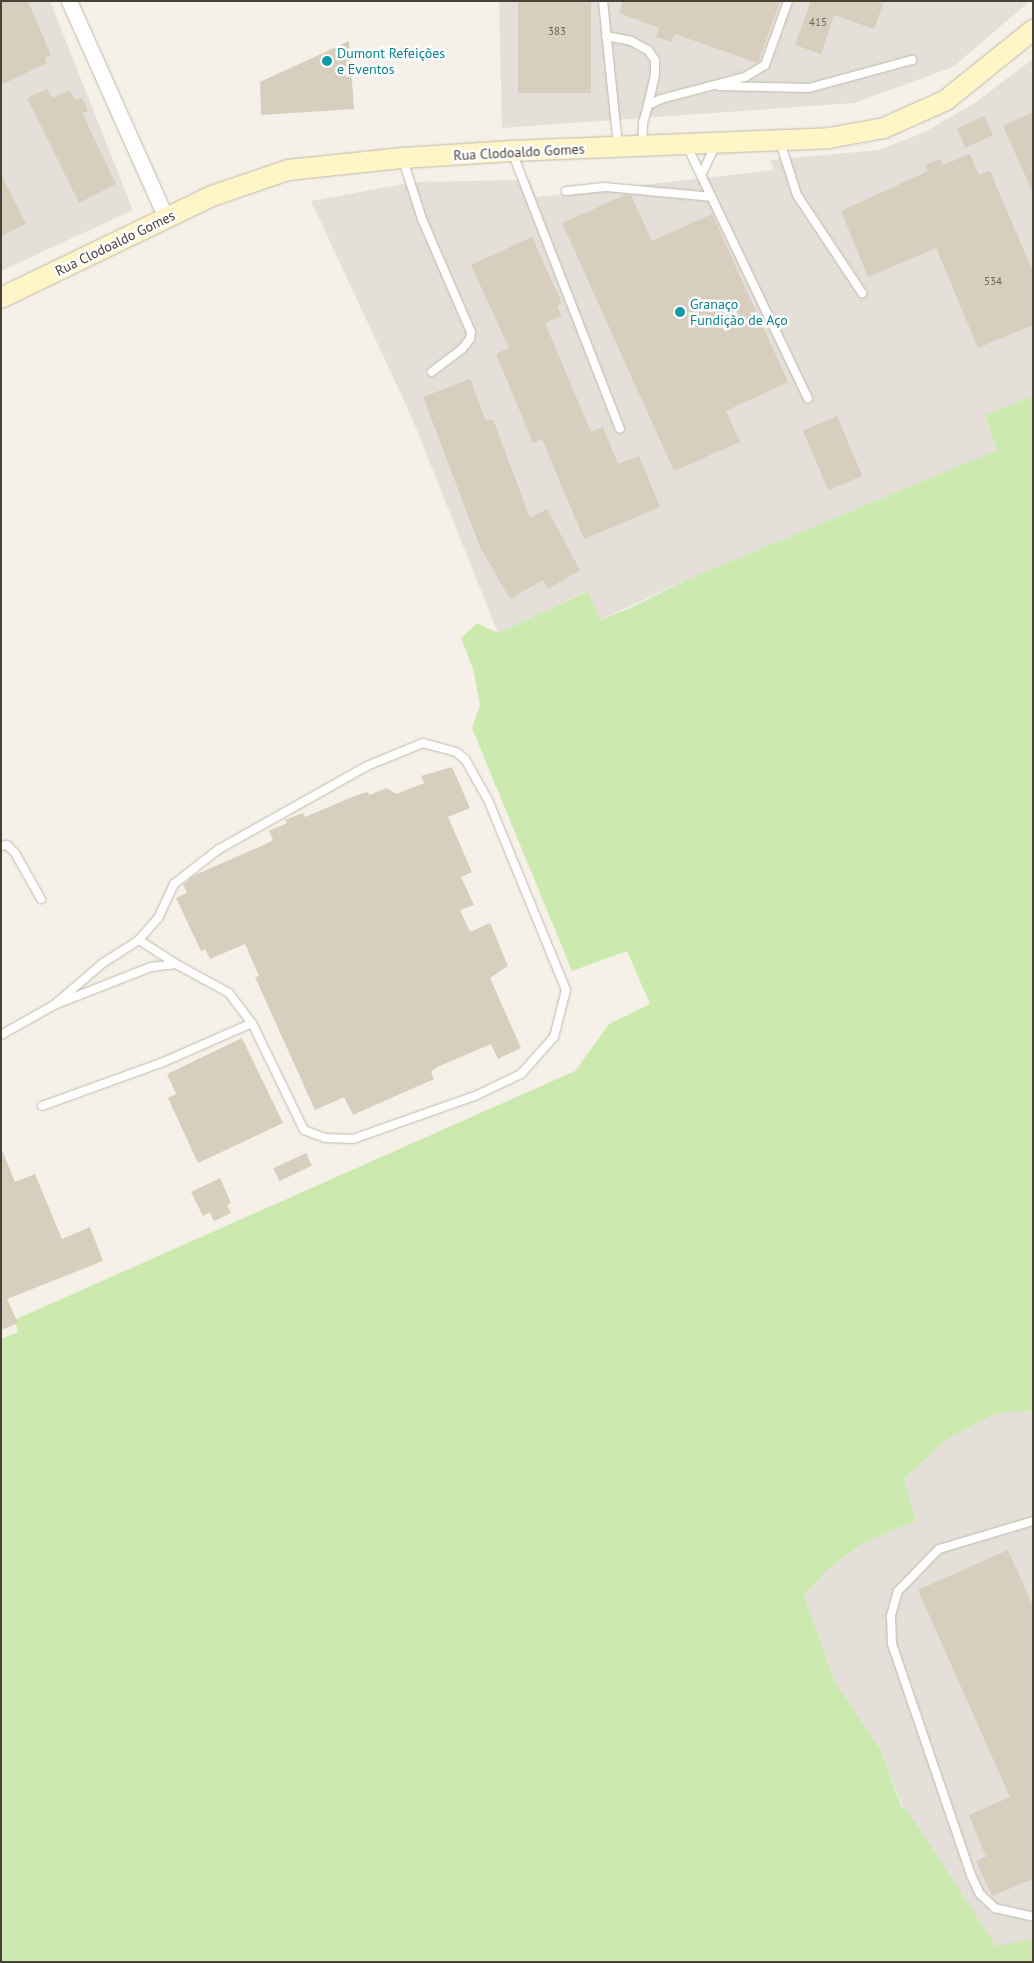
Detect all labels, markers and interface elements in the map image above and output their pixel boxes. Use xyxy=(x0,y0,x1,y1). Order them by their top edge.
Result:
house number: 415 xyxy=(809,15,827,29)
house number: 383 xyxy=(548,24,566,38)
place label: Dumont Refeições e Eventos xyxy=(337,45,445,78)
marker: Dumont Refeições e Eventos xyxy=(321,55,333,67)
street label: Rua Clodoaldo Gomes xyxy=(453,140,585,164)
street label: Rua Clodoaldo Gomes xyxy=(52,207,178,279)
house number: 534 xyxy=(984,274,1002,288)
place label: Granaço Fundição de Aço xyxy=(690,296,788,328)
marker: Granaço Fundição de Aço xyxy=(674,306,686,318)

